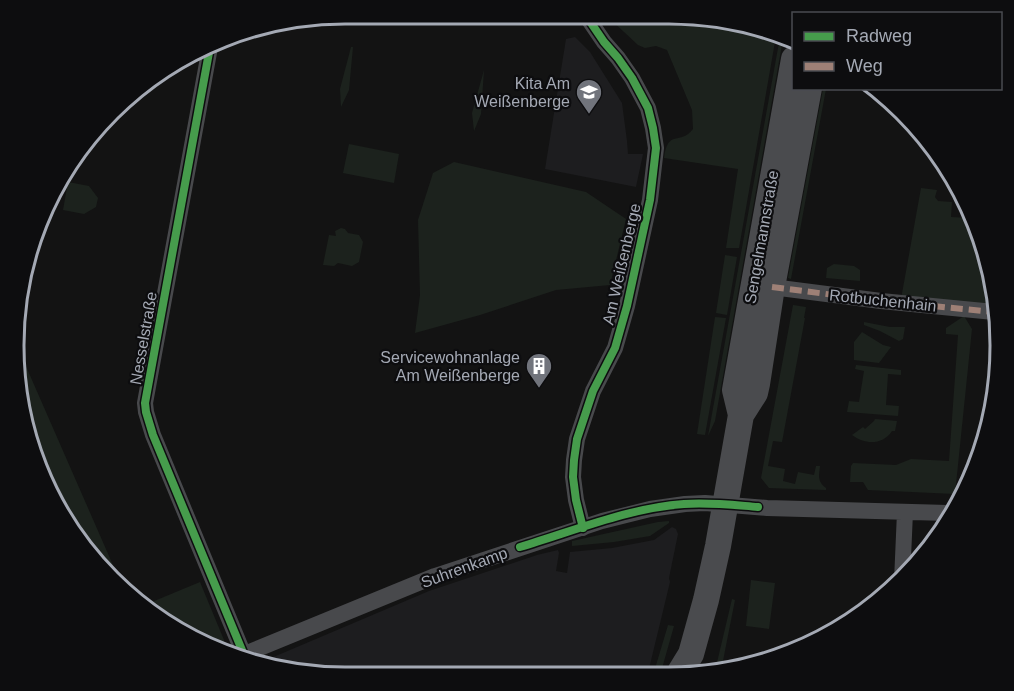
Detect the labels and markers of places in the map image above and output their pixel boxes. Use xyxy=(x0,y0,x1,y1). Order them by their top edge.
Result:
place label: Kita Am Weißenberge xyxy=(474,75,570,110)
school or university icon: Kita Am Weißenberge xyxy=(574,77,604,115)
place label: Servicewohnanlage Am Weißenberge xyxy=(380,349,520,384)
building icon: Servicewohnanlage Am Weißenberge xyxy=(524,351,554,389)

